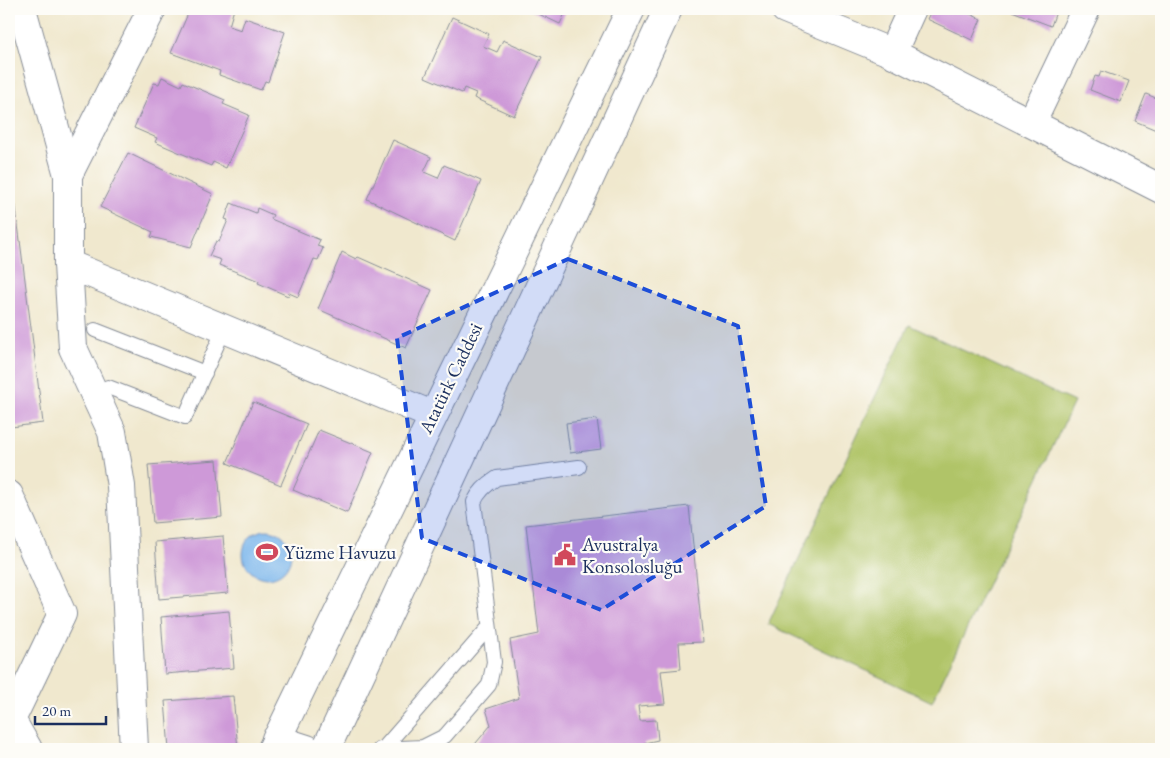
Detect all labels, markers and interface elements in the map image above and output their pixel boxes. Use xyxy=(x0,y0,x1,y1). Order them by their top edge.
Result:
street label: Atatürk Caddesi xyxy=(412,318,488,439)
place label: Avustralya Konsolosluğu xyxy=(581,532,683,579)
sports icon: Yüzme Havuzu xyxy=(254,539,280,565)
place label: Yüzme Havuzu xyxy=(284,540,396,565)
public building icon: Avustralya Konsolosluğu xyxy=(552,542,578,568)
scale bar xyxy=(35,693,106,725)
text: 20 m xyxy=(42,701,71,720)

